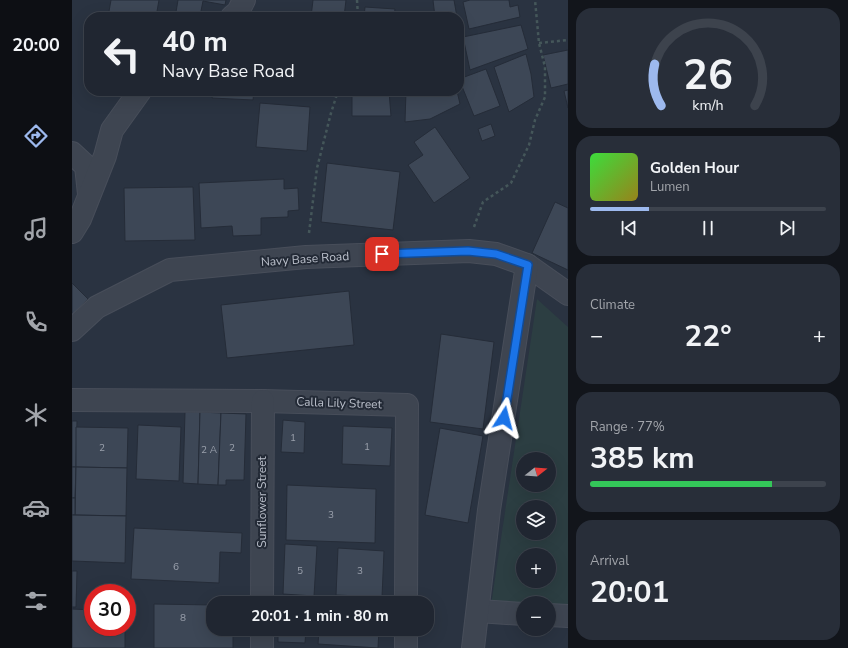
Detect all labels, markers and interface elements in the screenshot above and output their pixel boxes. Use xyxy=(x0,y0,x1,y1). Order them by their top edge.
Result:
text: 40 m xyxy=(162,23,228,61)
icon: left xyxy=(96,28,148,80)
text: 20:00 xyxy=(12,33,60,57)
text: 26 xyxy=(683,47,733,104)
text: Navy Base Road xyxy=(162,59,295,83)
text: km/h xyxy=(692,96,724,115)
icon: directions xyxy=(22,122,50,150)
text: Golden Hour xyxy=(650,158,739,178)
text: Lumen xyxy=(650,178,690,196)
icon: music xyxy=(22,215,50,243)
icon: previous xyxy=(618,217,640,239)
icon: pause xyxy=(697,217,719,239)
icon: next xyxy=(776,217,798,239)
pin xyxy=(365,237,399,271)
icon: arrive xyxy=(371,243,393,265)
street label: Navy Base Road xyxy=(260,248,350,270)
text: Climate xyxy=(590,296,635,314)
icon: phone xyxy=(22,308,50,336)
text: 22° xyxy=(684,316,732,357)
text: − xyxy=(590,321,603,351)
text: + xyxy=(813,321,826,351)
street label: Calla Lily Street xyxy=(296,394,383,413)
position arrow xyxy=(483,397,525,439)
icon: climate xyxy=(22,401,50,429)
text: Range · 77% xyxy=(590,418,665,436)
house number: 1 xyxy=(290,431,296,445)
text: 385 km xyxy=(590,438,695,479)
house number: 1 xyxy=(364,440,370,454)
house number: 2 xyxy=(99,441,105,455)
house number: 2 xyxy=(229,441,235,455)
house number: 2 A xyxy=(201,443,218,457)
north arrow xyxy=(516,452,556,492)
map controls xyxy=(516,452,556,636)
street label: Sunflower Street xyxy=(254,455,270,548)
icon: car xyxy=(22,494,50,522)
button: layers xyxy=(516,500,556,540)
house number: 3 xyxy=(328,508,334,522)
button: + xyxy=(516,548,556,588)
text: Arrival xyxy=(590,552,629,570)
house number: 6 xyxy=(173,560,179,574)
house number: 5 xyxy=(297,564,303,578)
house number: 3 xyxy=(357,564,363,578)
text: 20:01 xyxy=(590,572,669,613)
speed limit sign: 30 xyxy=(84,584,136,636)
icon: filters xyxy=(22,587,50,615)
button: − xyxy=(516,596,556,636)
text: 20:01 · 1 min · 80 m xyxy=(251,606,389,626)
house number: 8 xyxy=(180,611,186,625)

